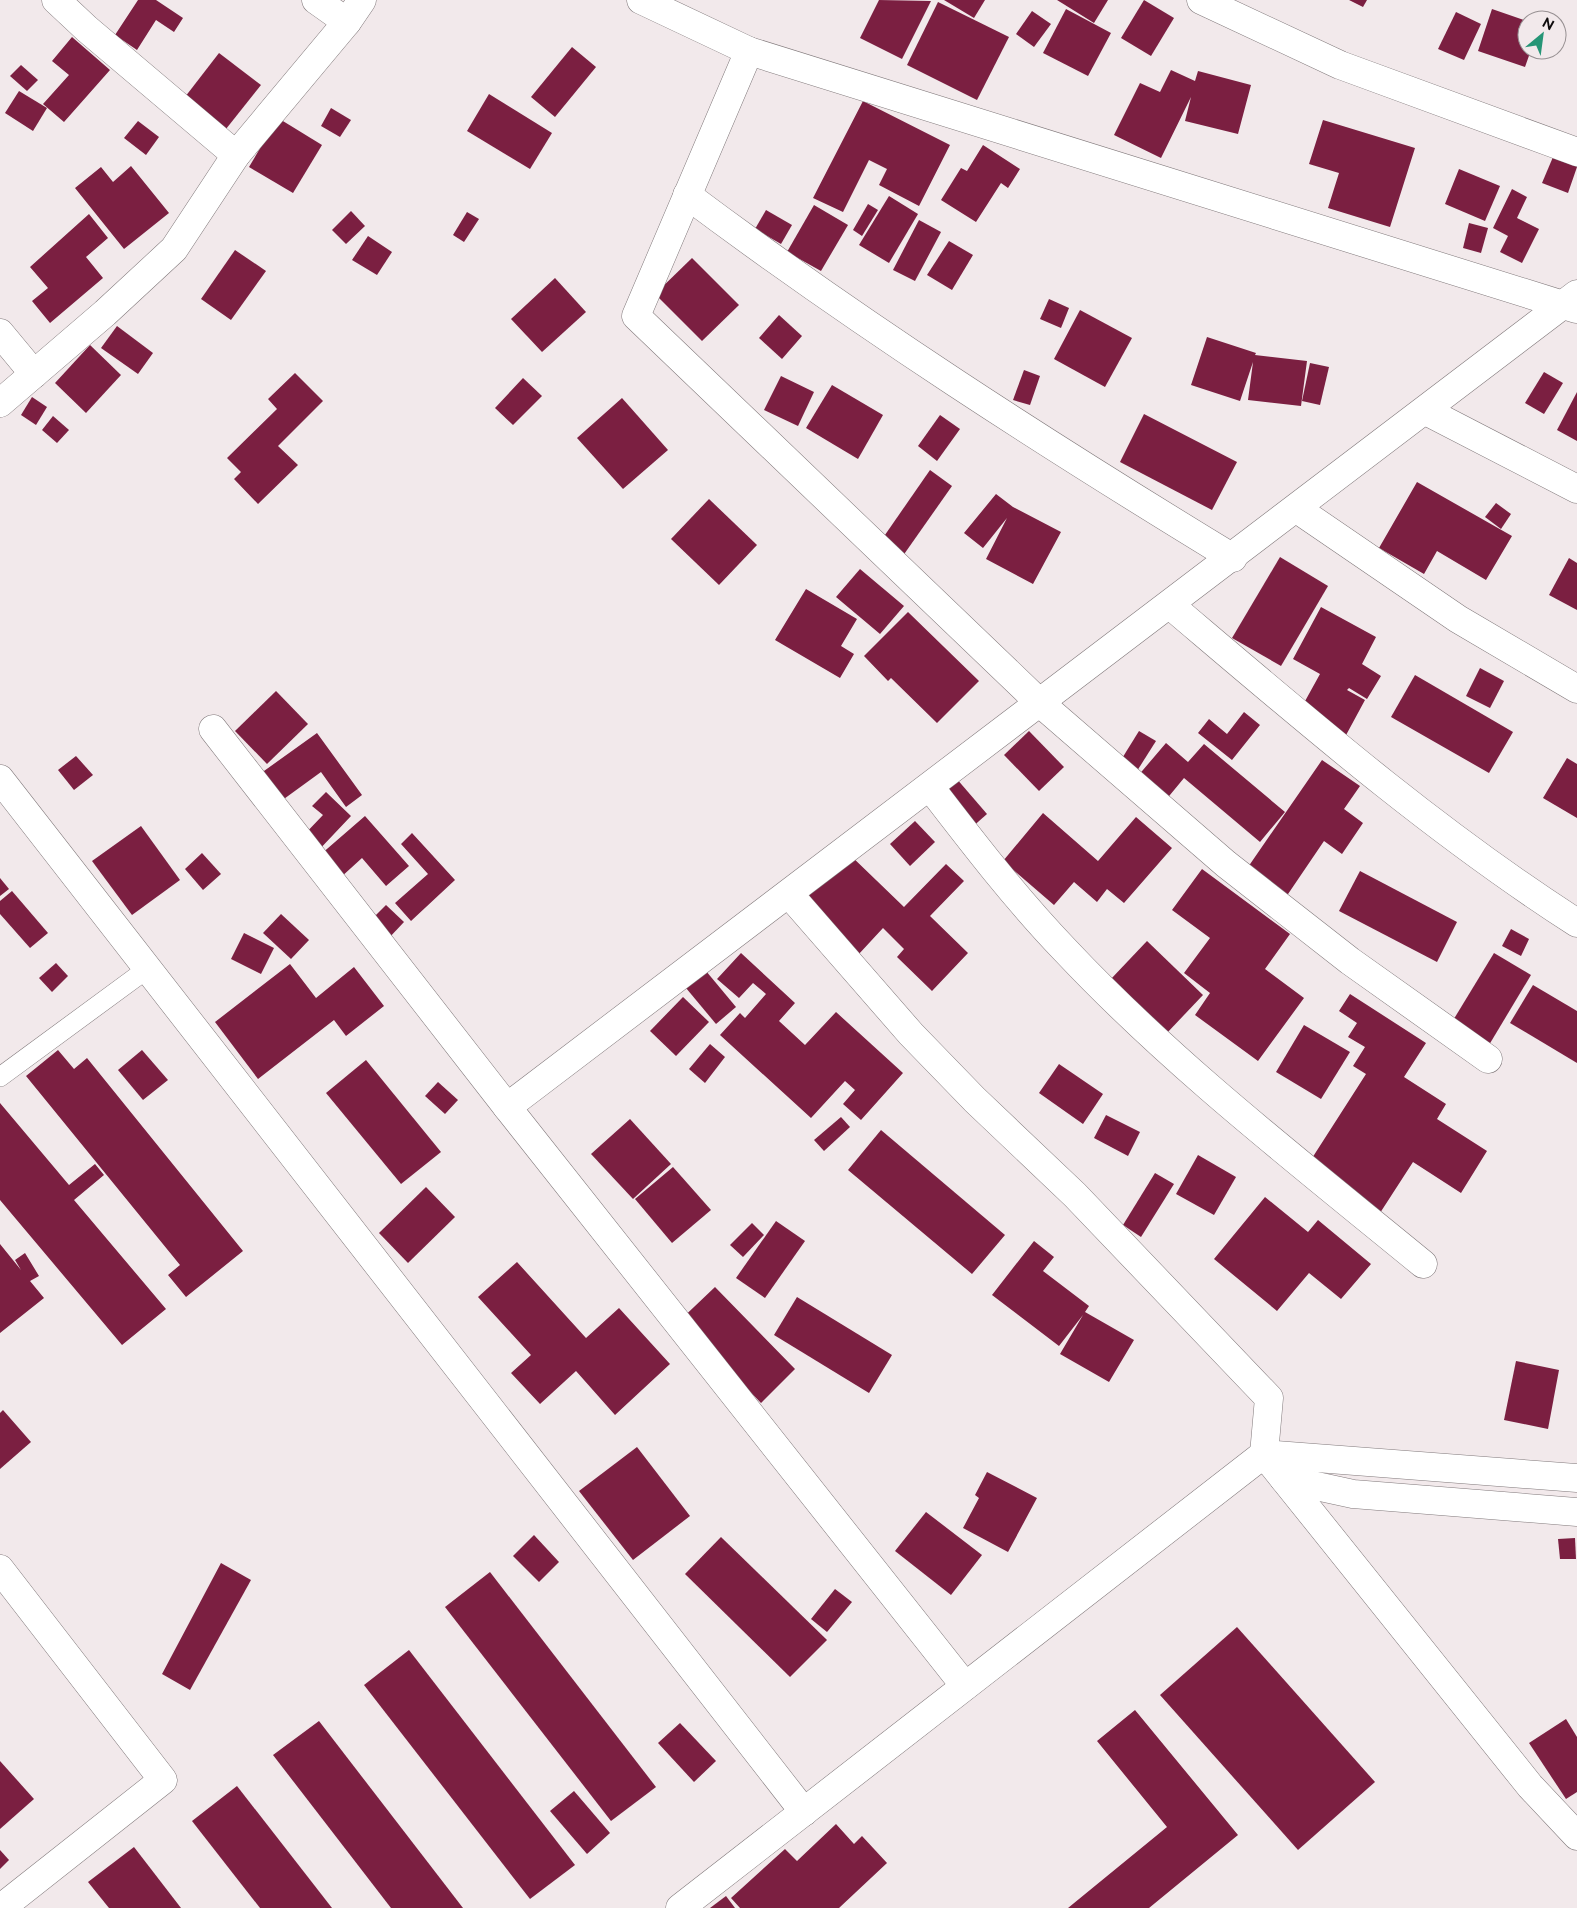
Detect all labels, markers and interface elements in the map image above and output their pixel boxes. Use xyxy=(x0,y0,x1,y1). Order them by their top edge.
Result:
north arrow xyxy=(1517,10,1567,60)
text: N xyxy=(1540,14,1557,33)

